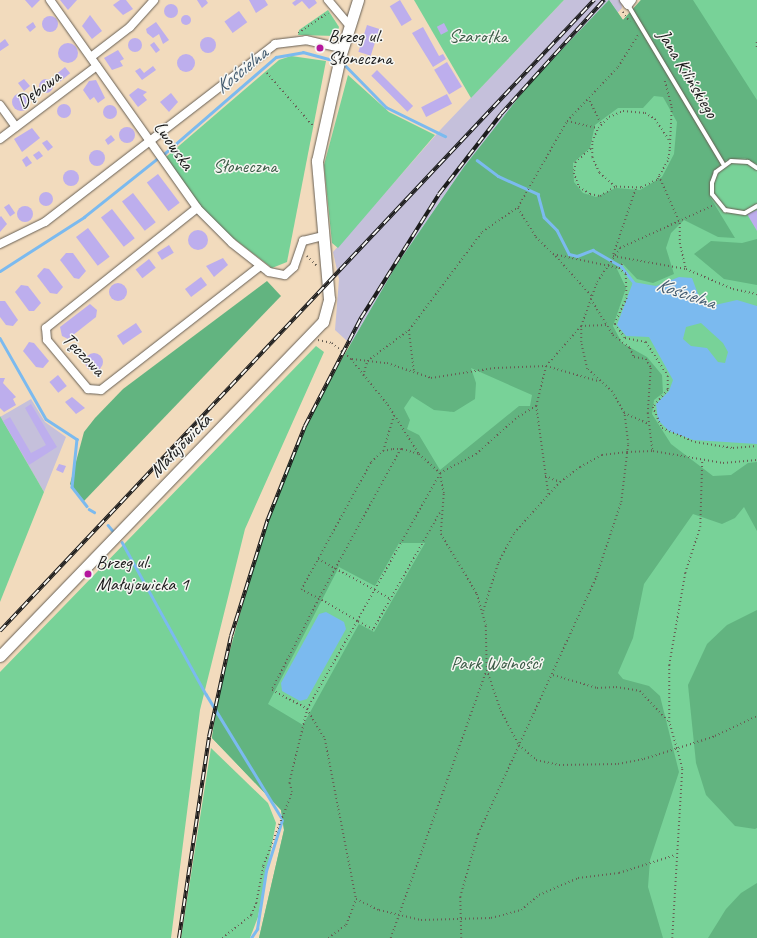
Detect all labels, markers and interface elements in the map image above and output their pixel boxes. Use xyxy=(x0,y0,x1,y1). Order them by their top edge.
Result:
street label: Jana Kilińskiego xyxy=(652,25,722,123)
place label: Brzeg ul. Słoneczna xyxy=(328,26,392,70)
park label: Szarotka xyxy=(449,26,507,48)
water label: Kościelna xyxy=(210,42,272,98)
marker: Brzeg ul. Słoneczna xyxy=(315,43,325,53)
street label: Dębowa xyxy=(12,66,66,114)
street label: Lwowska xyxy=(148,117,198,175)
park label: Słoneczna xyxy=(213,156,277,178)
water label: Kościelna xyxy=(653,272,719,314)
street label: Tęczowa xyxy=(57,328,109,382)
street label: Małujowicka xyxy=(145,409,217,483)
place label: Brzeg ul. Małujowicka 1 xyxy=(96,552,189,596)
marker: Brzeg ul. Małujowicka 1 xyxy=(83,569,93,579)
park label: Park Wolności xyxy=(451,653,541,675)

